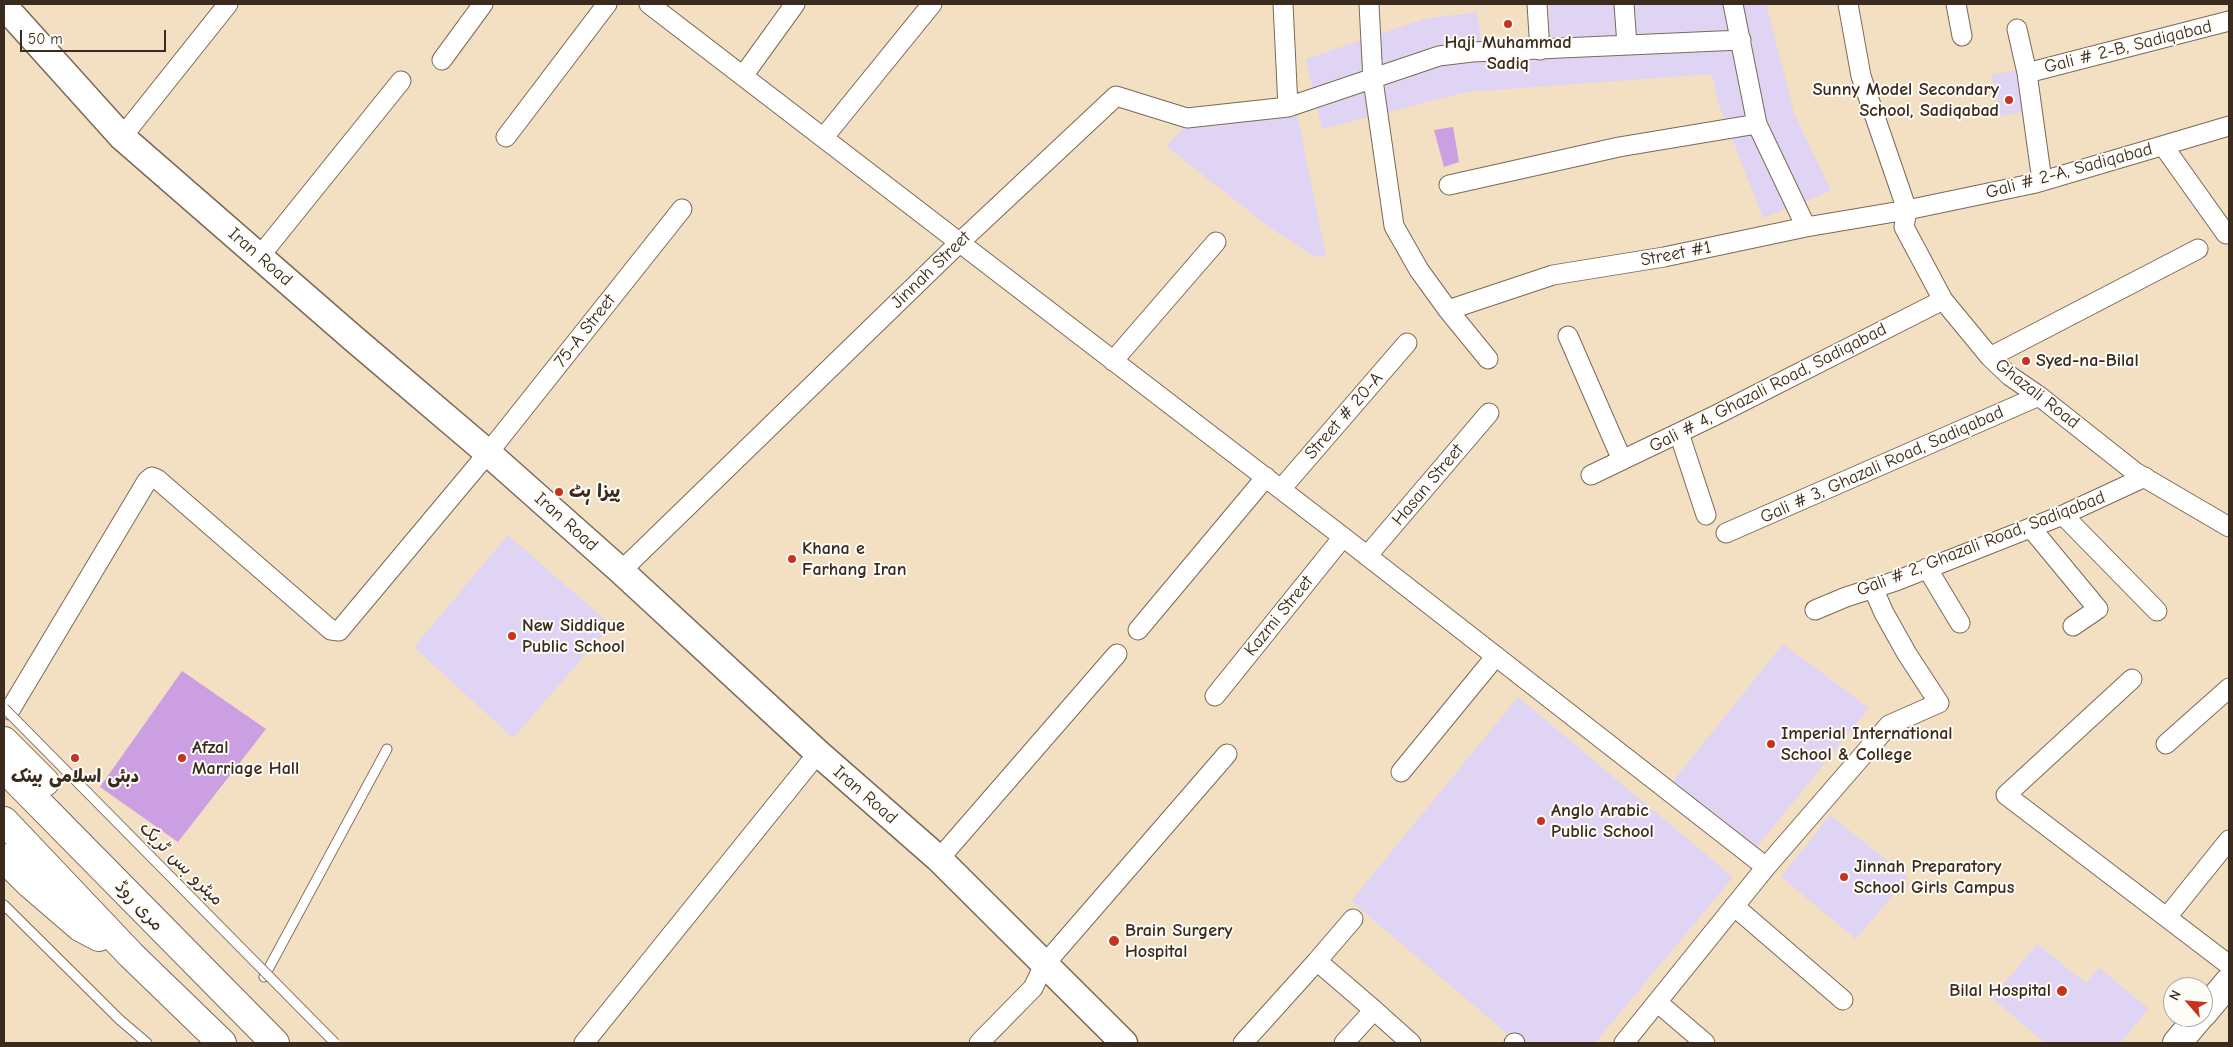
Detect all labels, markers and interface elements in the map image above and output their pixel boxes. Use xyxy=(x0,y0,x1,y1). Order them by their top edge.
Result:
street label: Gali # 2-B, Sadiqabad xyxy=(2042,16,2214,78)
marker: Haji Muhammad Sadiq xyxy=(1502,18,1514,30)
scale bar xyxy=(22,20,169,52)
text: 50 m xyxy=(28,30,63,48)
place label: Haji Muhammad Sadiq xyxy=(1444,32,1572,74)
place label: Sunny Model Secondary School, Sadiqabad xyxy=(1813,79,1999,122)
marker: Sunny Model Secondary School, Sadiqabad xyxy=(2003,94,2015,106)
street label: Gali # 2-A, Sadiqabad xyxy=(1983,138,2155,204)
street label: Iran Road xyxy=(223,223,297,291)
street label: Jinnah Street xyxy=(887,227,975,313)
street label: Street #1 xyxy=(1639,237,1713,271)
street label: 75-A Street xyxy=(550,290,620,372)
street label: Gali # 4, Ghazali Road, Sadiqabad xyxy=(1646,319,1890,457)
place label: Syed-na-Bilal xyxy=(2036,350,2139,372)
street label: Ghazali Road xyxy=(1990,354,2084,434)
marker: Syed-na-Bilal xyxy=(2020,355,2032,367)
street label: Street # 20-A xyxy=(1300,368,1388,464)
street label: Gali # 3, Ghazali Road, Sadiqabad xyxy=(1757,401,2007,529)
street label: Hasan Street xyxy=(1388,440,1468,530)
place label: پیزا ہٹ xyxy=(569,481,620,503)
marker: پیزا ہٹ xyxy=(553,486,565,498)
street label: Gali # 2, Ghazali Road, Sadiqabad xyxy=(1854,487,2108,601)
street label: Iran Road xyxy=(530,488,602,556)
place label: Khana e Farhang Iran xyxy=(802,538,906,580)
marker: Khana e Farhang Iran xyxy=(786,553,798,565)
street label: Kazmi Street xyxy=(1240,571,1318,661)
place label: New Siddique Public School xyxy=(522,615,625,658)
marker: New Siddique Public School xyxy=(506,630,518,642)
place label: Imperial International School & College xyxy=(1781,723,1953,766)
place label: Afzal Marriage Hall xyxy=(192,737,299,780)
marker: Imperial International School & College xyxy=(1765,738,1777,750)
marker: دبئی اسلامی بینک xyxy=(69,752,81,764)
marker: Afzal Marriage Hall xyxy=(176,752,188,764)
street label: Iran Road xyxy=(828,761,902,829)
place label: دبئی اسلامی بینک xyxy=(11,766,139,788)
place label: Anglo Arabic Public School xyxy=(1551,800,1654,842)
marker: Anglo Arabic Public School xyxy=(1535,815,1547,827)
street label: میٹرو بس ٹریک xyxy=(134,817,228,911)
place label: Jinnah Preparatory School Girls Campus xyxy=(1854,856,2014,899)
marker: Jinnah Preparatory School Girls Campus xyxy=(1838,871,1850,883)
street label: مری روڈ xyxy=(110,876,168,936)
place label: Brain Surgery Hospital xyxy=(1125,920,1232,962)
marker: Brain Surgery Hospital xyxy=(1107,934,1121,948)
north arrow xyxy=(2163,977,2213,1027)
place label: Bilal Hospital xyxy=(1949,980,2051,1002)
marker: Bilal Hospital xyxy=(2055,984,2069,998)
text: N xyxy=(2165,987,2185,1003)

